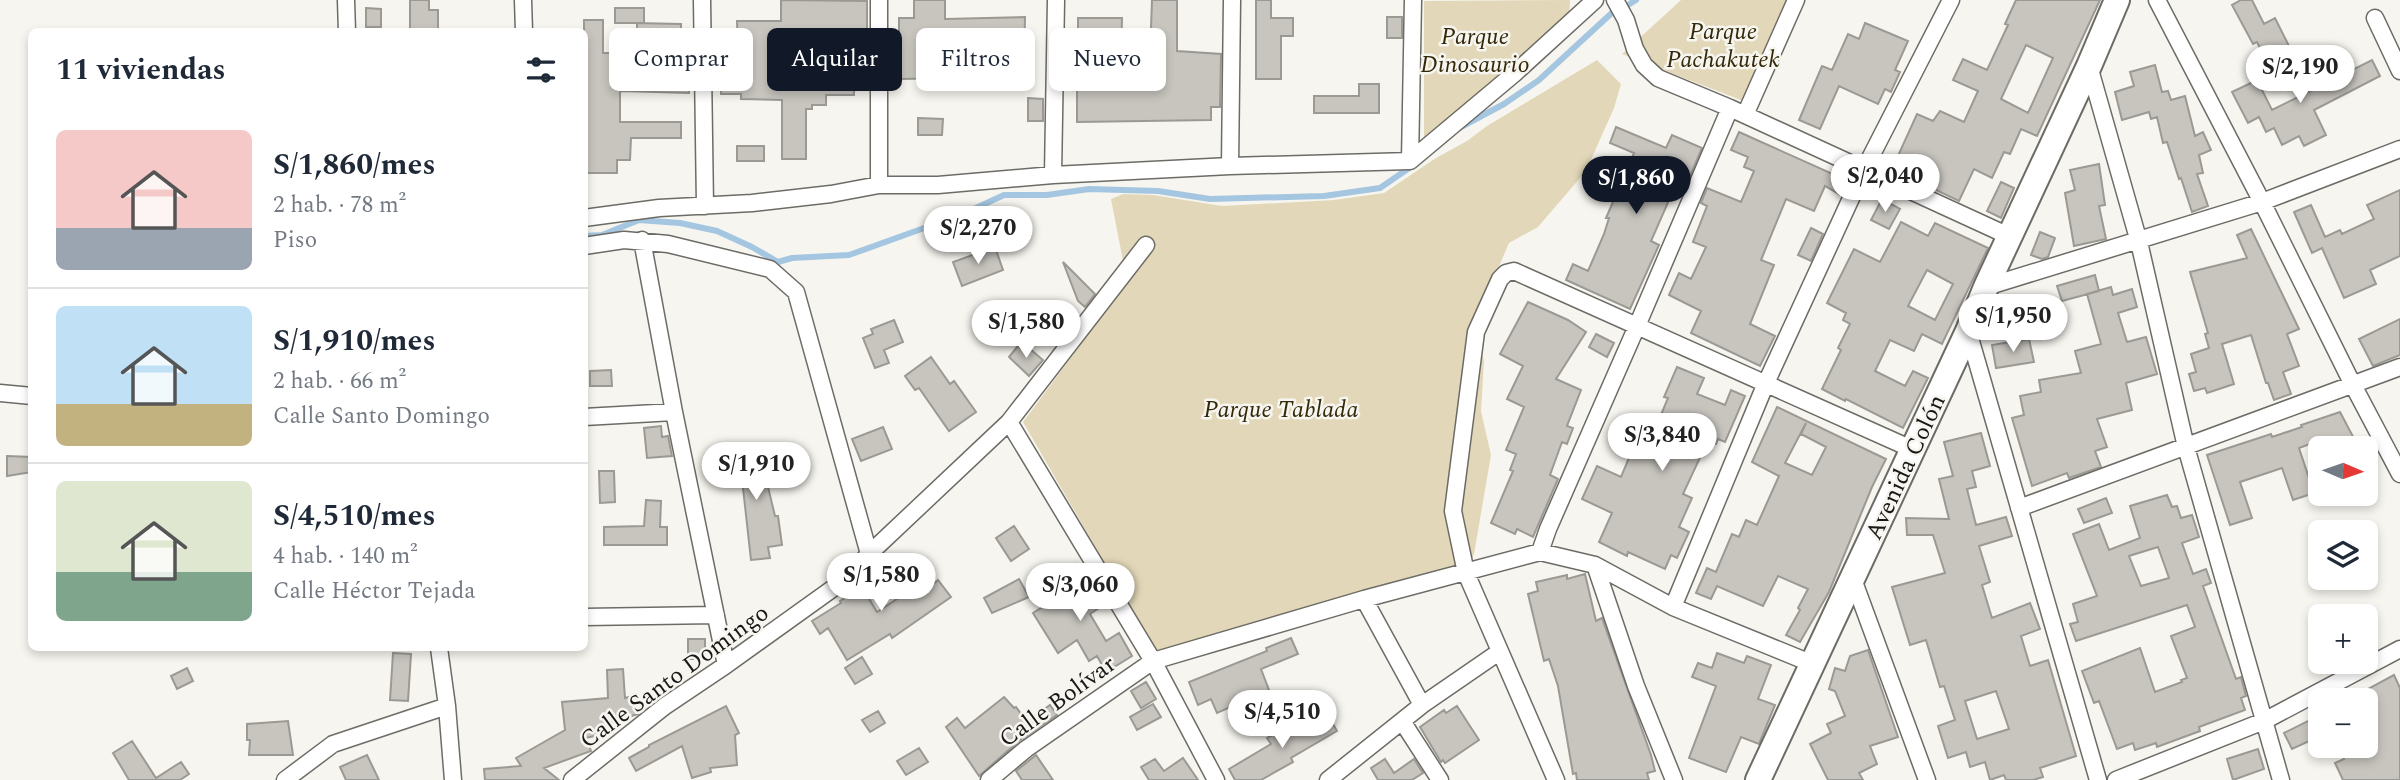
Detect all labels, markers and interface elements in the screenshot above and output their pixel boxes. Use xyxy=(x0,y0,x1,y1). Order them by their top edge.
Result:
park label: Parque Pachakutek xyxy=(1666,14,1780,78)
park label: Parque Dinosaurio xyxy=(1420,19,1530,83)
chip: Comprar xyxy=(609,28,753,91)
chip: Alquilar xyxy=(767,28,902,91)
chip: Filtros xyxy=(916,28,1035,91)
chip: Nuevo xyxy=(1049,28,1166,91)
pin: S/2,190 xyxy=(2235,46,2365,105)
text: 11 viviendas xyxy=(56,47,226,93)
text: S/2,190 xyxy=(2262,50,2338,85)
icon: filters xyxy=(522,51,560,89)
text: S/1,860/mes xyxy=(273,142,436,188)
pin: S/2,040 xyxy=(1820,154,1950,214)
pin: S/1,860 xyxy=(1571,156,1701,216)
icon: home xyxy=(112,158,196,242)
text: S/2,040 xyxy=(1847,159,1923,194)
text: S/1,860 xyxy=(1598,161,1674,196)
text: 2 hab. · 78 m² xyxy=(273,188,406,223)
pin: S/2,270 xyxy=(913,206,1043,266)
text: S/2,270 xyxy=(940,211,1016,246)
text: Piso xyxy=(273,223,317,258)
pin: S/1,950 xyxy=(1948,294,2078,354)
text: S/1,950 xyxy=(1975,299,2051,334)
pin: S/1,580 xyxy=(961,300,1091,360)
text: S/1,580 xyxy=(988,305,1064,340)
text: S/1,910/mes xyxy=(273,318,436,364)
icon: home xyxy=(112,334,196,418)
text: 2 hab. · 66 m² xyxy=(273,364,406,399)
street label: Avenida Colón xyxy=(1856,389,1955,546)
park label: Parque Tablada xyxy=(1204,392,1358,428)
text: Calle Santo Domingo xyxy=(273,399,490,434)
pin: S/3,840 xyxy=(1597,414,1727,473)
text: S/3,840 xyxy=(1624,418,1700,453)
north arrow xyxy=(2308,436,2378,506)
map controls xyxy=(2308,436,2378,758)
pin: S/1,910 xyxy=(691,442,821,502)
text: S/1,910 xyxy=(718,447,794,482)
text: S/4,510/mes xyxy=(273,493,436,539)
icon: home xyxy=(112,509,196,593)
button: layers xyxy=(2308,520,2378,590)
text: 4 hab. · 140 m² xyxy=(273,539,418,574)
pin: S/1,580 xyxy=(816,554,946,613)
text: S/1,580 xyxy=(843,558,919,593)
pin: S/3,060 xyxy=(1015,564,1145,623)
text: S/3,060 xyxy=(1042,568,1118,603)
text: Calle Héctor Tejada xyxy=(273,574,476,609)
street label: Calle Santo Domingo xyxy=(572,596,777,758)
button: + xyxy=(2308,604,2378,674)
street label: Calle Bolívar xyxy=(992,647,1124,757)
button: − xyxy=(2308,688,2378,758)
pin: S/4,510 xyxy=(1217,690,1347,750)
text: S/4,510 xyxy=(1244,695,1320,730)

